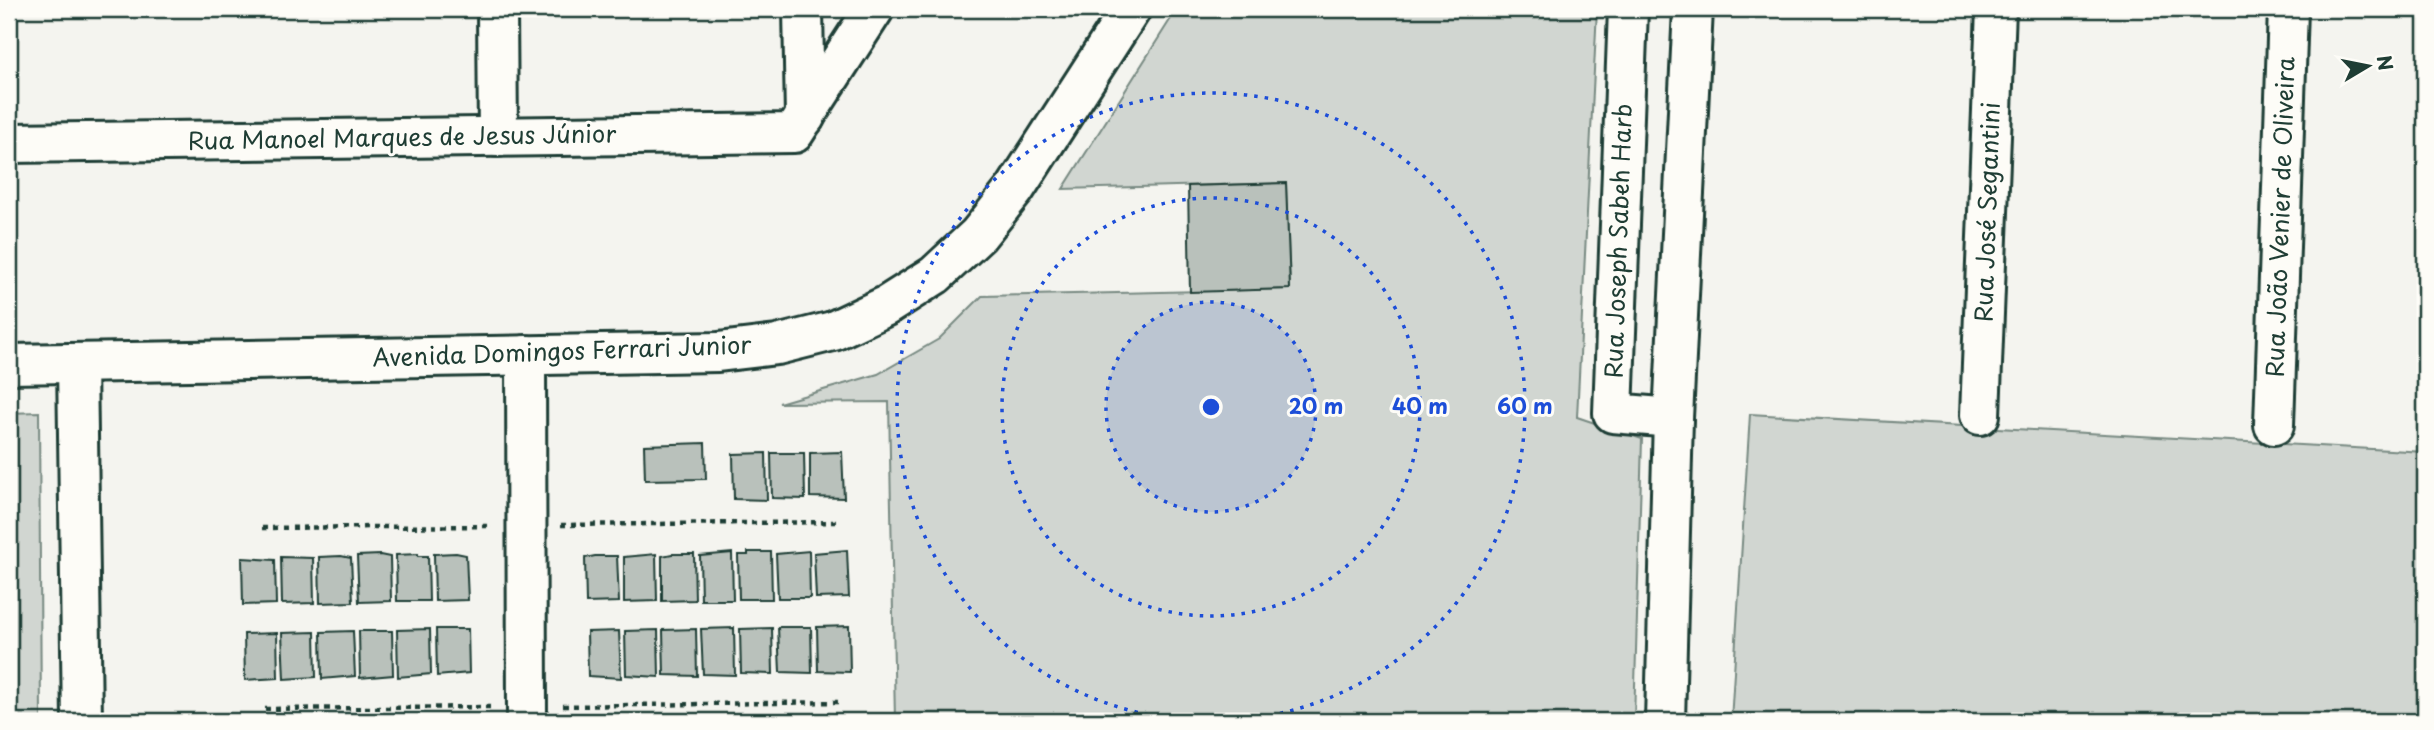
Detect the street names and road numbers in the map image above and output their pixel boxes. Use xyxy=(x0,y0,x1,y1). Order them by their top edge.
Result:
street label: Rua João Venier de Oliveira xyxy=(2255,56,2303,378)
street label: Rua José Segantini xyxy=(1964,101,2008,322)
street label: Rua Joseph Sabeh Harb xyxy=(1594,103,1640,379)
street label: Rua Manoel Marques de Jesus Júnior xyxy=(187,114,617,158)
street label: Avenida Domingos Ferrari Junior xyxy=(372,325,753,375)

